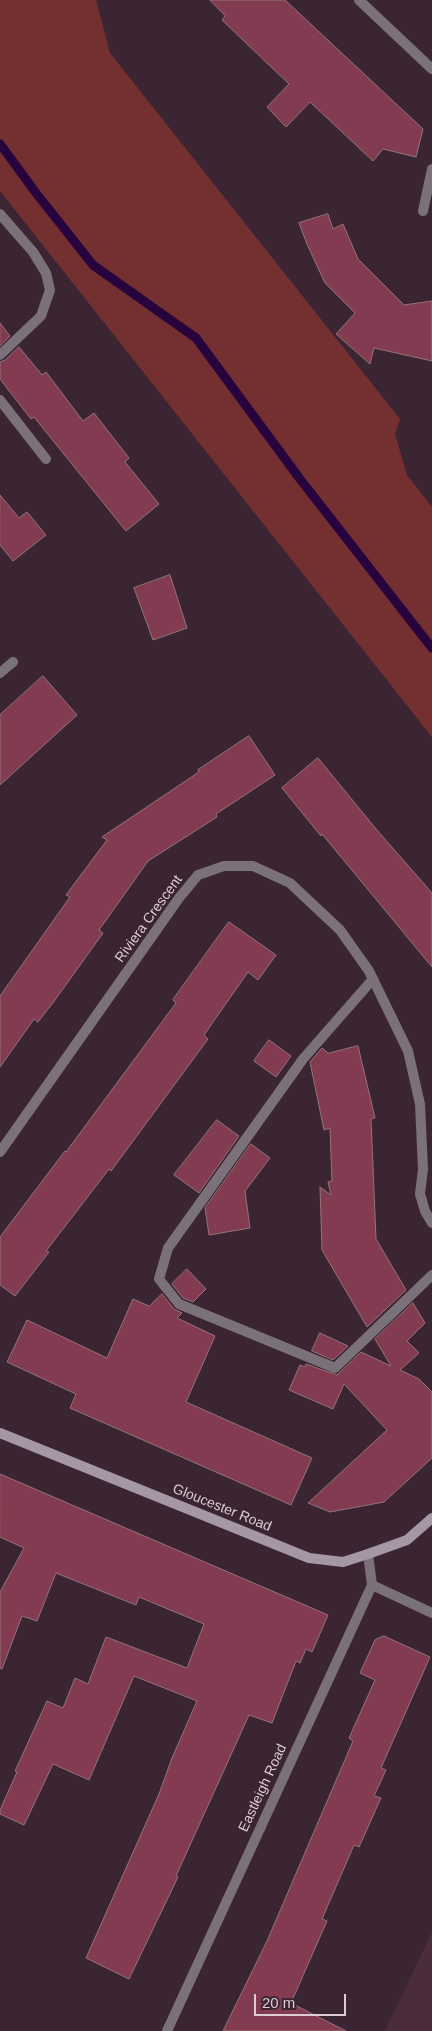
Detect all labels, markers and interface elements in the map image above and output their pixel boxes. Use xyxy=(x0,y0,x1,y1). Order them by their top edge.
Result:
street label: Riviera Crescent xyxy=(112,872,186,966)
street label: Gloucester Road xyxy=(170,1481,274,1535)
street label: Eastleigh Road xyxy=(235,1741,291,1835)
scale bar xyxy=(257,1984,350,2016)
text: 20 m xyxy=(262,1994,295,2011)

